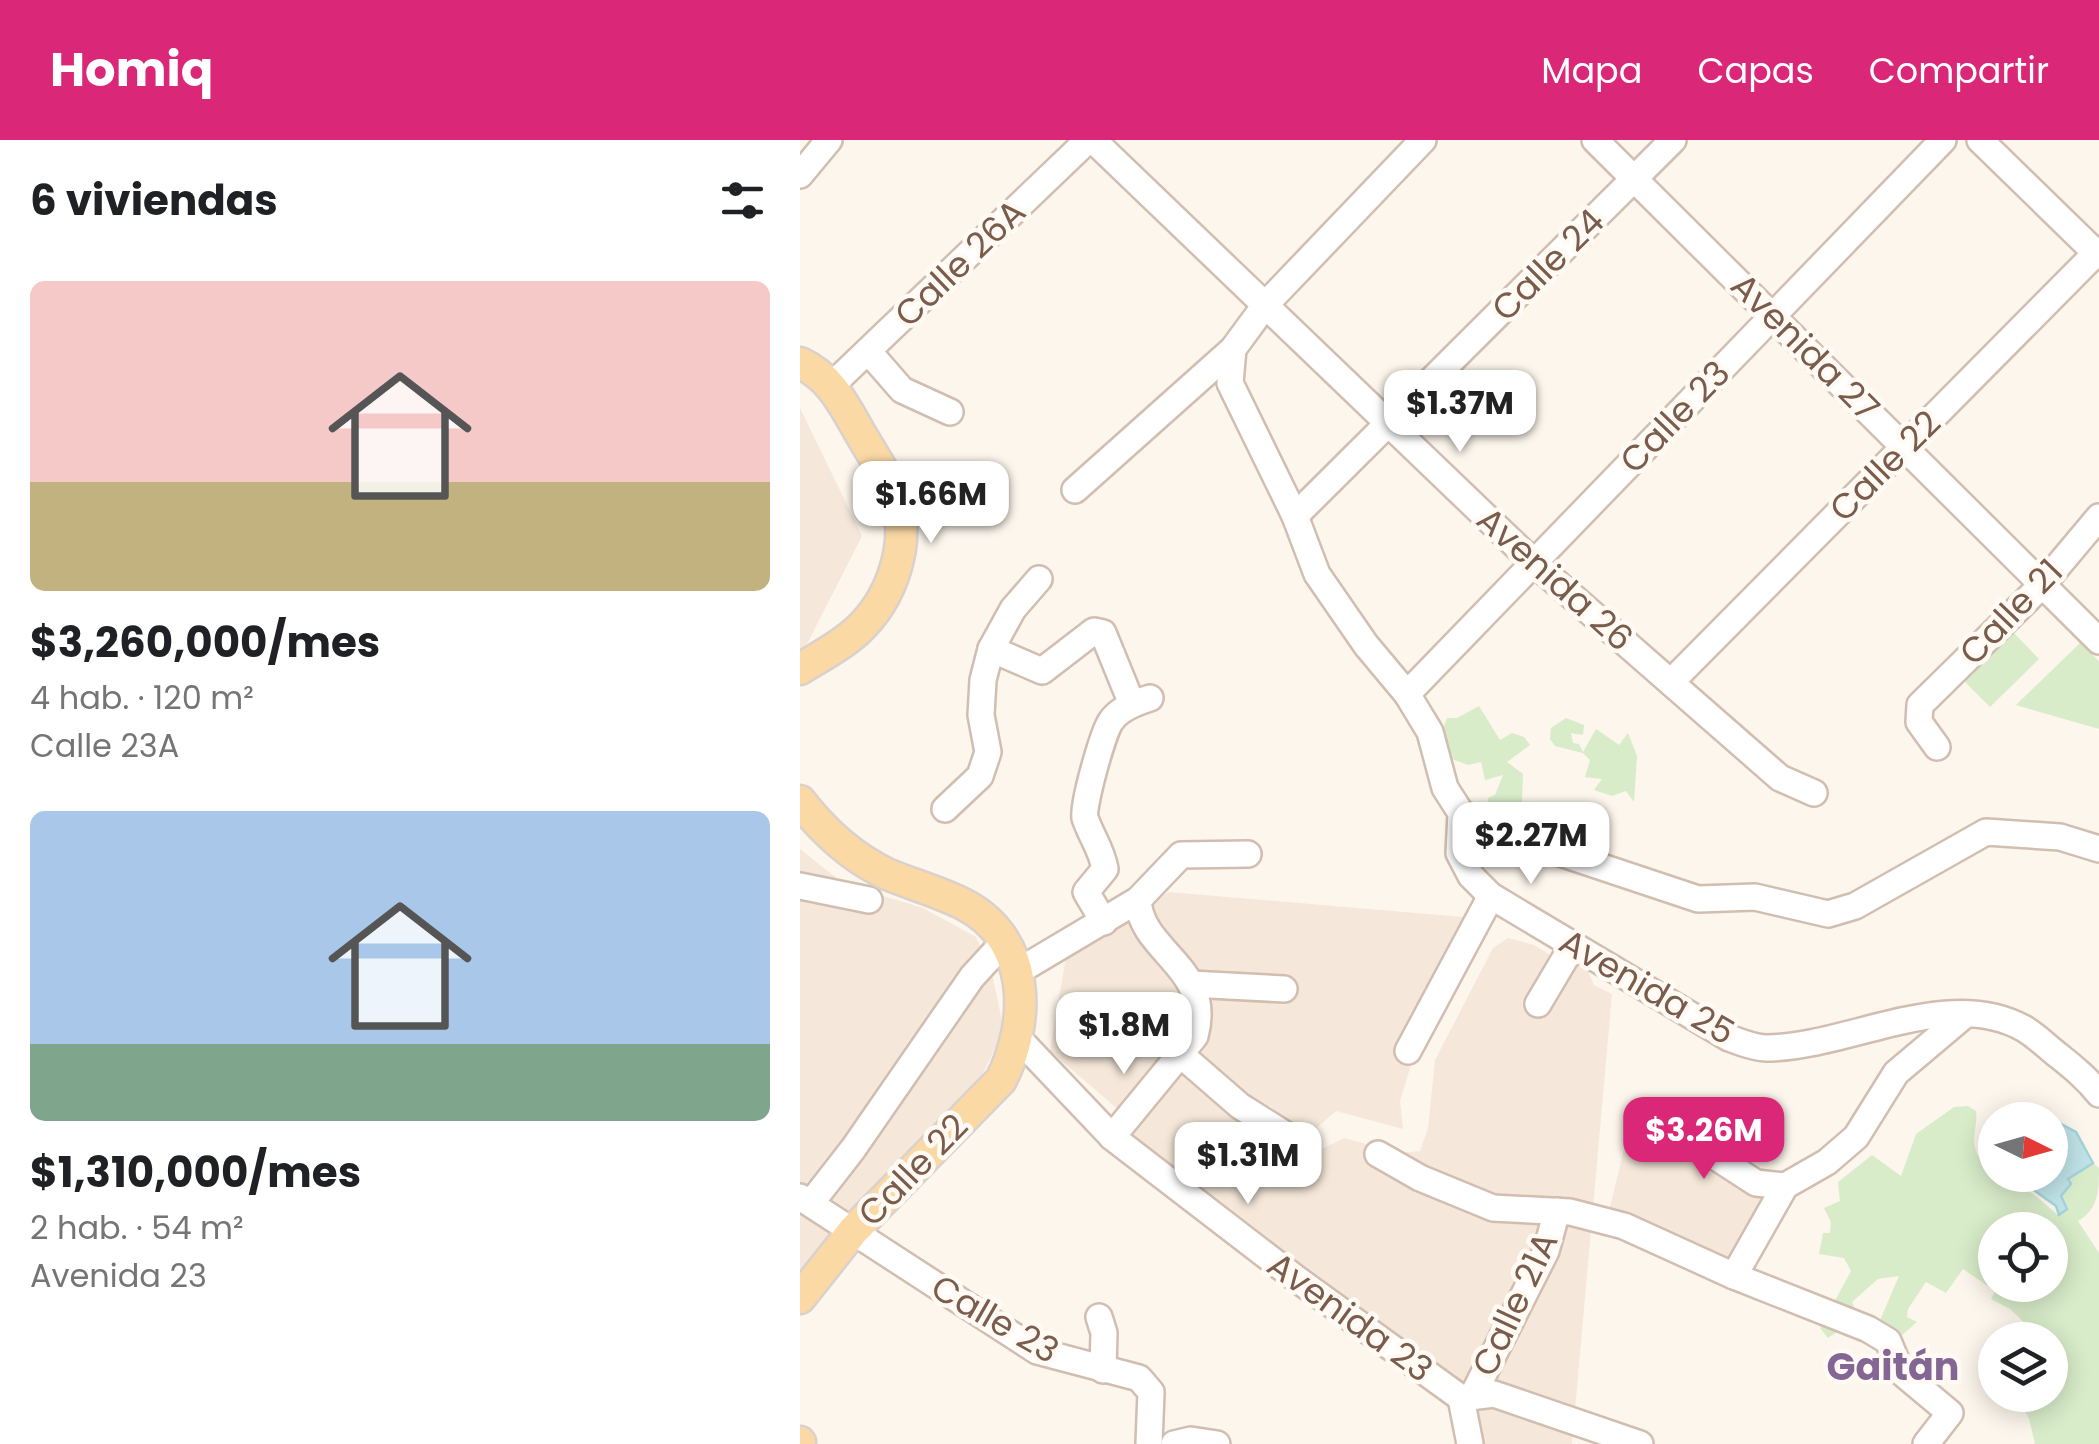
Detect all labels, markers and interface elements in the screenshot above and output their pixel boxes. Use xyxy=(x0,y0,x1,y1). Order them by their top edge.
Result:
text: Homiq xyxy=(50,36,213,103)
text: Mapa xyxy=(1541,46,1642,95)
text: Capas xyxy=(1697,46,1814,95)
text: Compartir xyxy=(1869,46,2049,95)
text: 6 viviendas xyxy=(30,171,278,230)
icon: filters xyxy=(715,173,770,228)
street label: Calle 26A xyxy=(883,188,1036,338)
street label: Calle 24 xyxy=(1480,197,1615,332)
street label: Avenida 27 xyxy=(1720,261,1891,432)
icon: home xyxy=(310,346,490,526)
street label: Calle 23 xyxy=(1608,349,1741,484)
pin: $1.37M xyxy=(1379,370,1541,455)
text: $1.37M xyxy=(1406,380,1514,425)
street label: Calle 22 xyxy=(1818,399,1951,532)
pin: $1.66M xyxy=(850,461,1012,546)
text: $1.66M xyxy=(875,471,987,516)
street label: Avenida 26 xyxy=(1467,495,1644,662)
street label: Calle 21 xyxy=(1948,548,2074,676)
text: $3,260,000/mes xyxy=(30,613,380,672)
text: 4 hab. · 120 m² xyxy=(30,675,254,720)
text: Calle 23A xyxy=(30,723,179,768)
pin: $2.27M xyxy=(1450,802,1612,887)
text: $2.27M xyxy=(1474,812,1588,857)
icon: home xyxy=(310,876,490,1056)
street label: Avenida 25 xyxy=(1551,917,1744,1056)
pin: $1.8M xyxy=(1054,992,1194,1077)
text: $1.8M xyxy=(1078,1002,1170,1047)
pin: $3.26M xyxy=(1623,1097,1785,1182)
north arrow xyxy=(1978,1102,2068,1192)
map controls xyxy=(1978,1102,2068,1412)
street label: Calle 22 xyxy=(847,1103,979,1237)
text: $3.26M xyxy=(1645,1107,1763,1152)
pin: $1.31M xyxy=(1167,1122,1329,1207)
text: $1.31M xyxy=(1197,1132,1299,1177)
text: $1,310,000/mes xyxy=(30,1143,361,1202)
text: 2 hab. · 54 m² xyxy=(30,1205,244,1250)
button: locate xyxy=(1978,1212,2068,1302)
street label: Calle 21A xyxy=(1460,1224,1569,1384)
street label: Avenida 23 xyxy=(1258,1240,1443,1393)
text: Avenida 23 xyxy=(30,1253,207,1298)
street label: Calle 23 xyxy=(923,1262,1068,1375)
button: layers xyxy=(1978,1322,2068,1412)
district label: Gaitán xyxy=(1827,1340,1959,1393)

